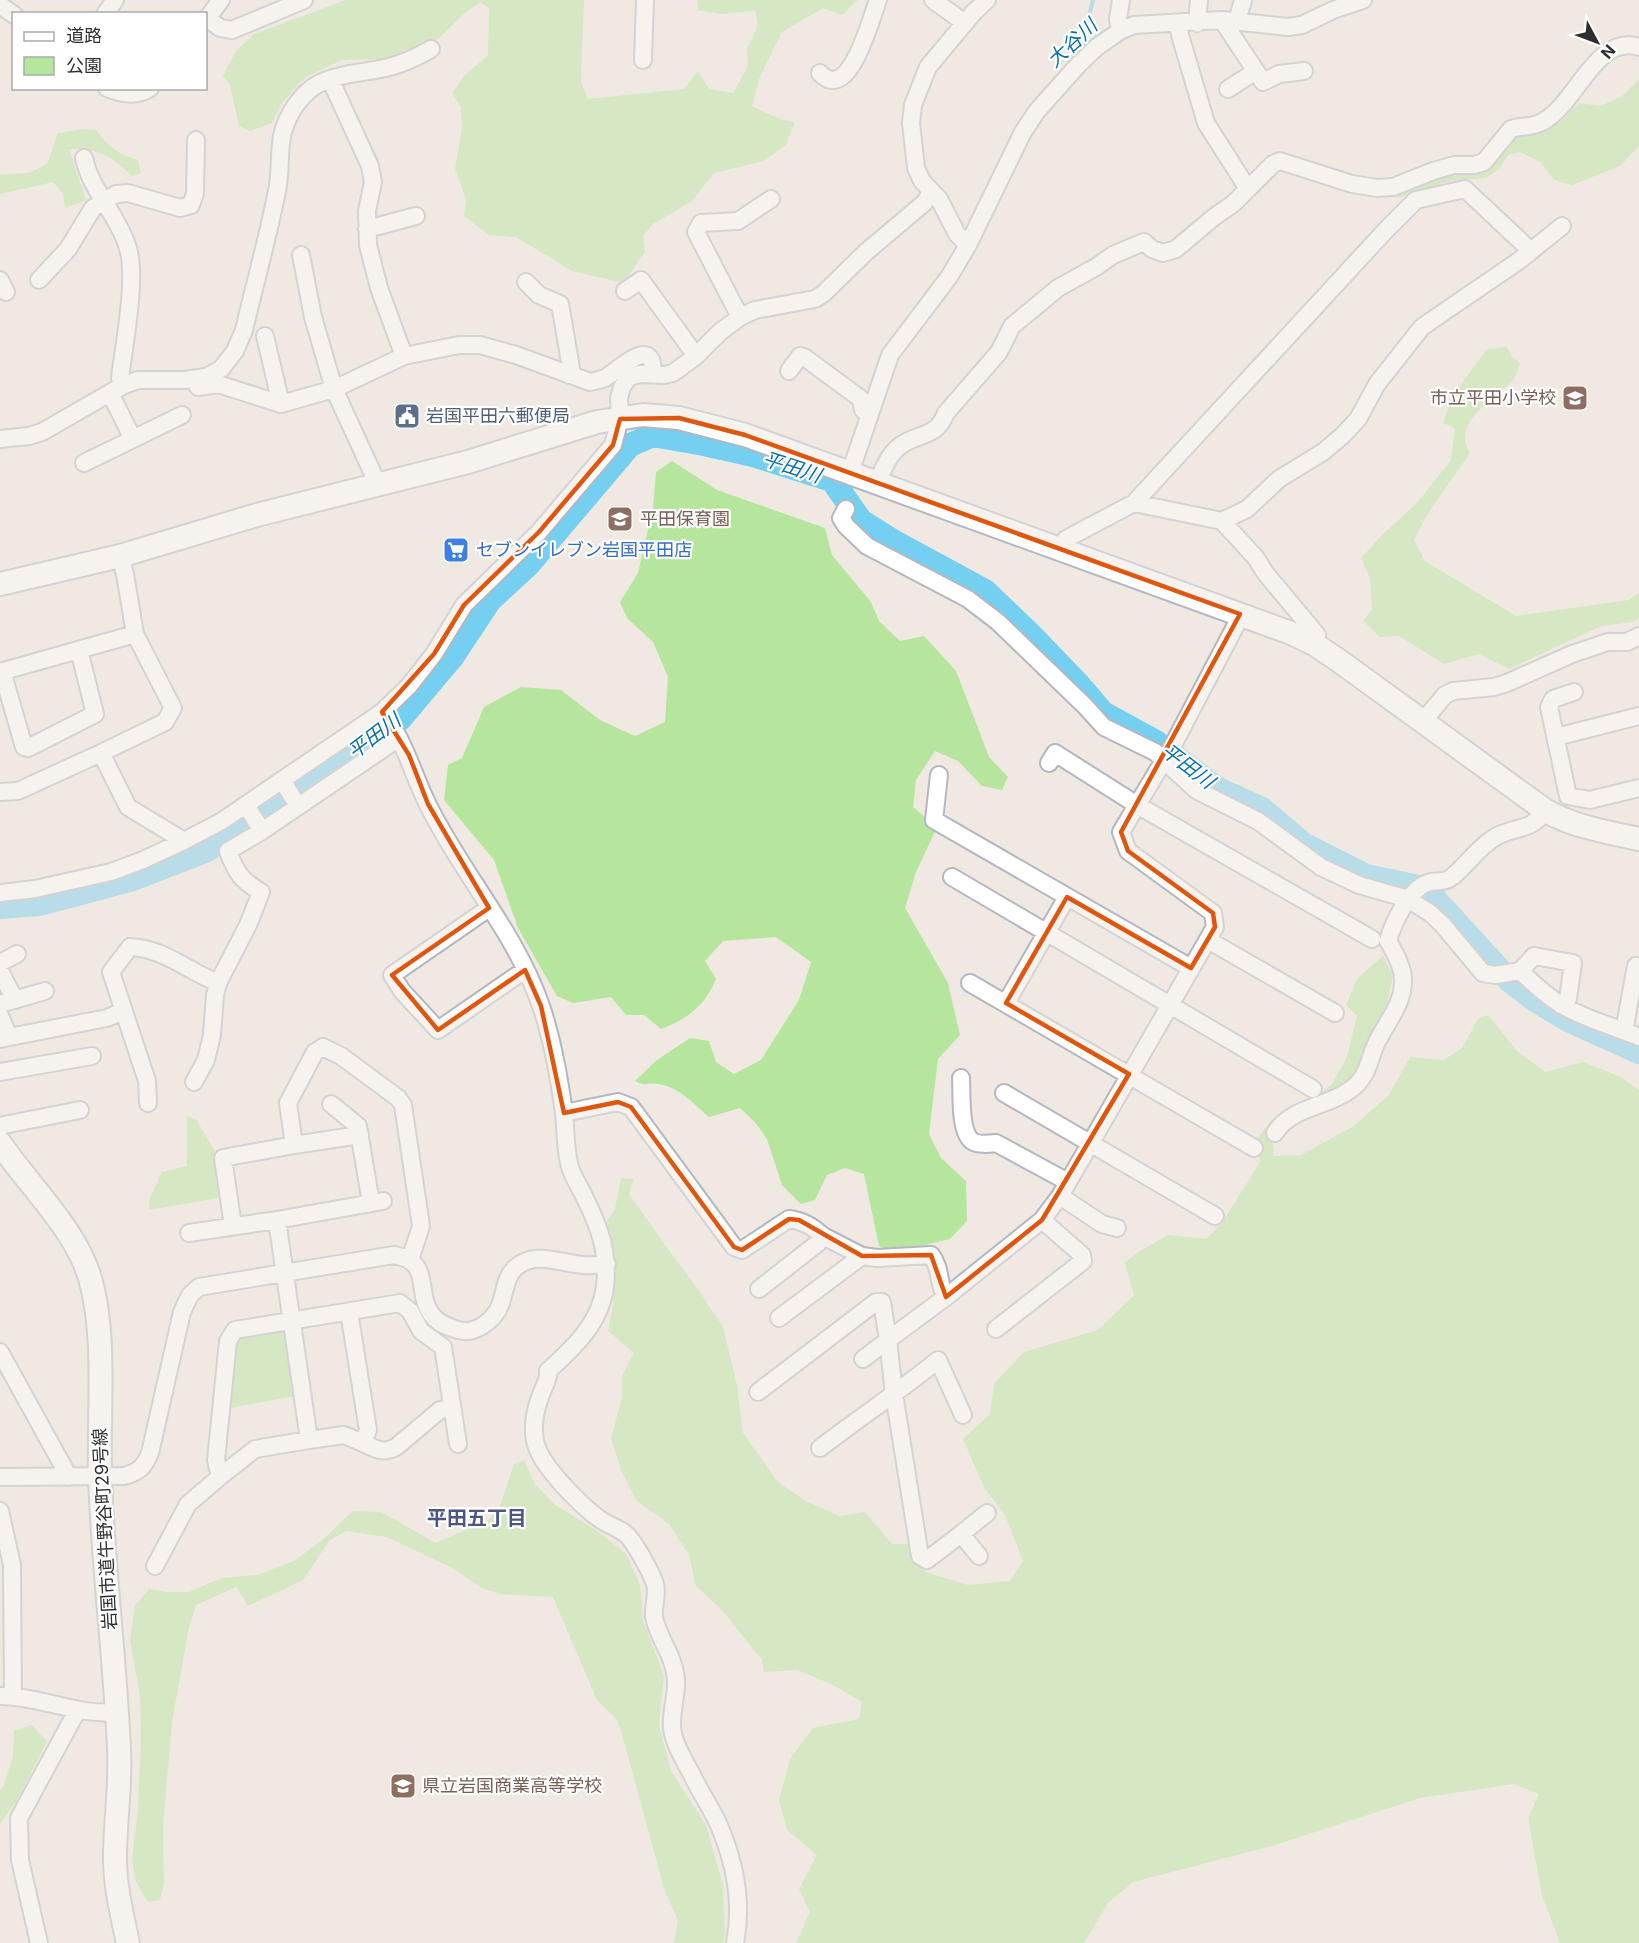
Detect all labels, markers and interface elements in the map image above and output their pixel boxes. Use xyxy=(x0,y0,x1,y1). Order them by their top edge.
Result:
legend xyxy=(12,12,207,90)
water label: 大谷川 xyxy=(1042,12,1104,72)
north arrow xyxy=(1567,12,1627,72)
text: 道路 xyxy=(66,25,102,46)
text: N xyxy=(1597,41,1620,63)
text: 公園 xyxy=(66,55,102,76)
school or university icon: 市立平田小学校 xyxy=(1560,383,1590,413)
place label: 市立平田小学校 xyxy=(1430,387,1556,408)
public building icon: 岩国平田六郵便局 xyxy=(392,401,422,431)
place label: 岩国平田六郵便局 xyxy=(426,405,570,426)
water label: 平田川 xyxy=(760,446,826,488)
school or university icon: 平田保育園 xyxy=(605,504,635,534)
place label: 平田保育園 xyxy=(640,508,730,529)
supermarket icon: セブンイレブン岩国平田店 xyxy=(441,535,471,565)
place label: セブンイレブン岩国平田店 xyxy=(476,539,692,560)
water label: 平田川 xyxy=(343,707,407,764)
water label: 平田川 xyxy=(1157,738,1221,795)
street label: 岩国市道牛野谷町29号線 xyxy=(89,1428,120,1631)
district label: 平田五丁目 xyxy=(427,1506,527,1530)
school or university icon: 県立岩国商業高等学校 xyxy=(388,1771,418,1801)
place label: 県立岩国商業高等学校 xyxy=(422,1775,602,1796)

